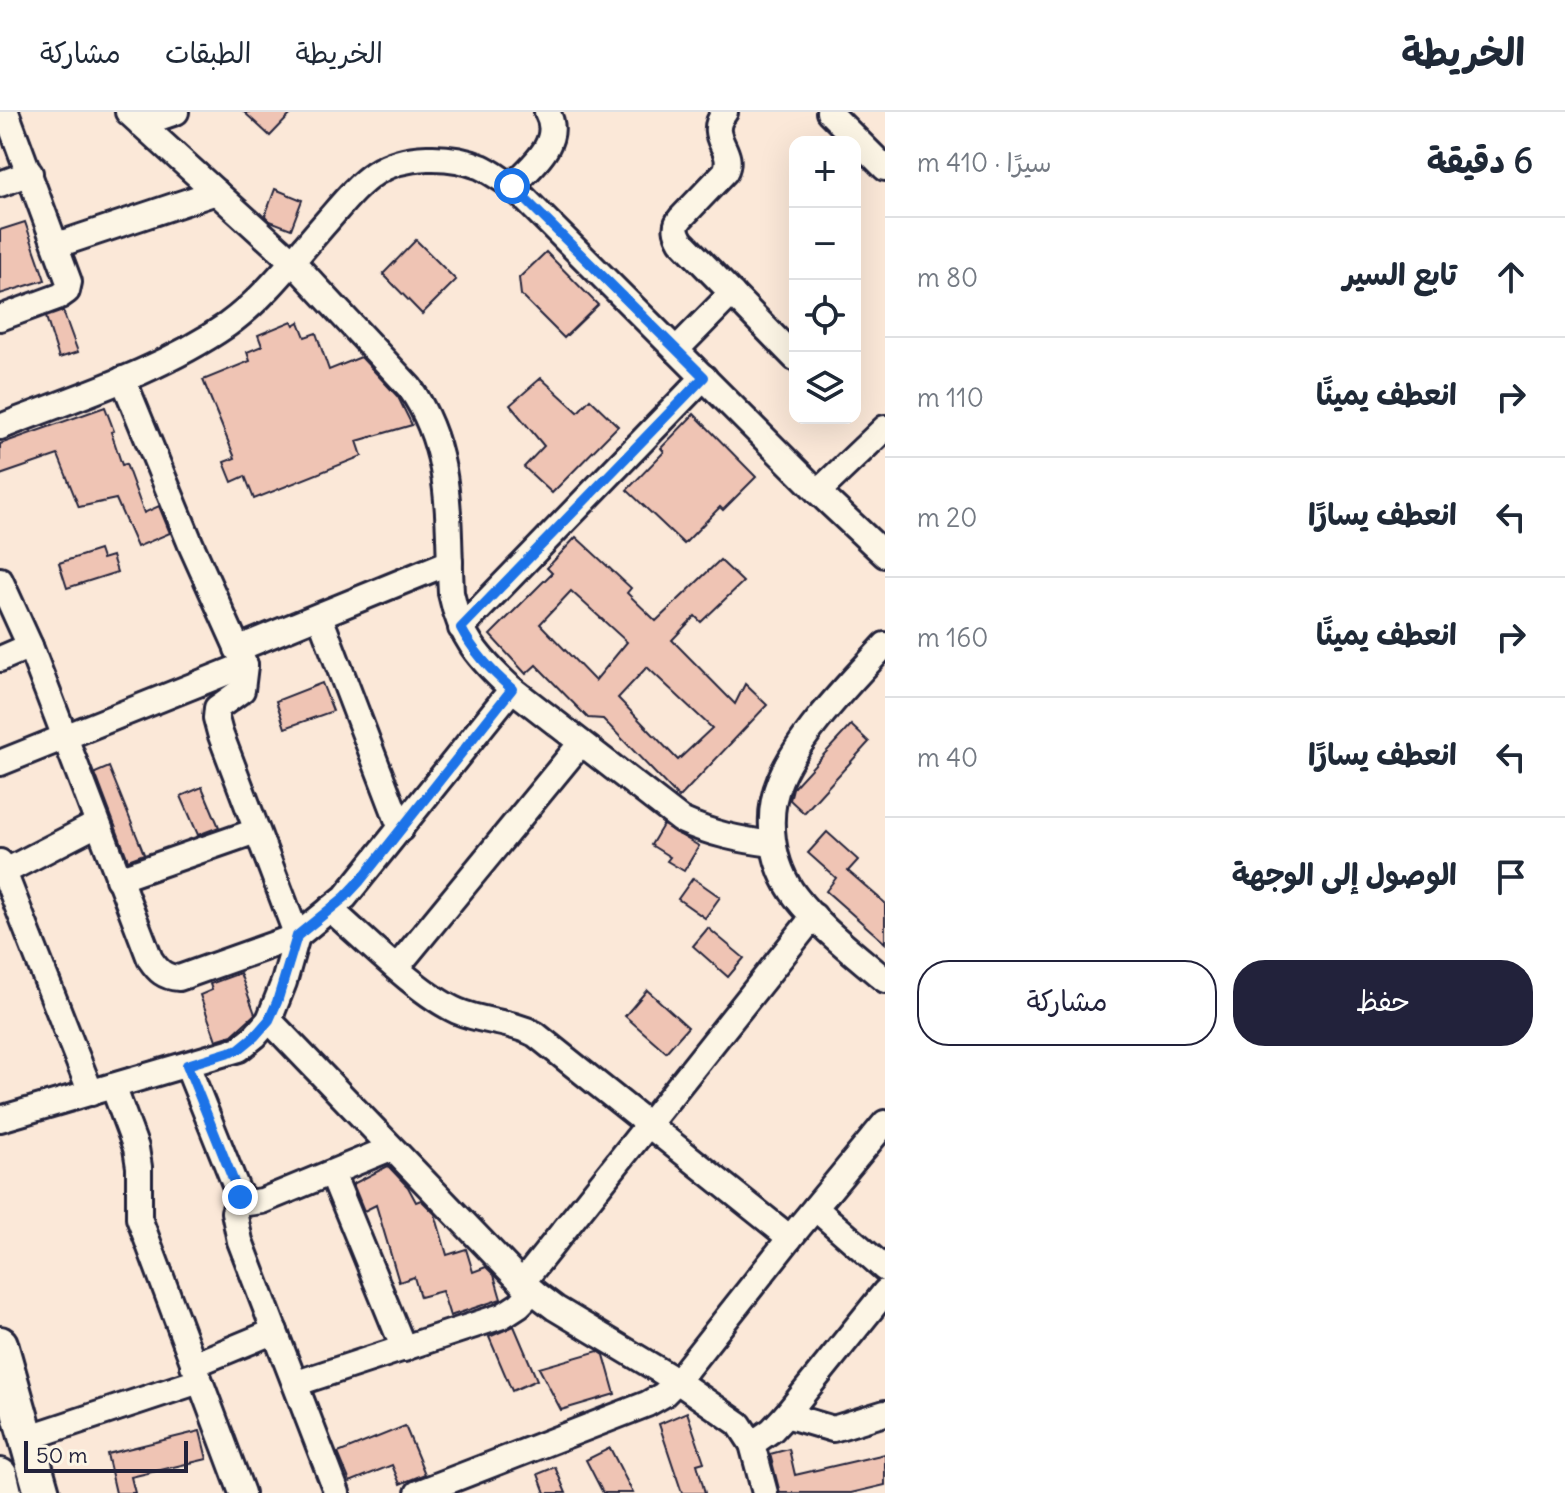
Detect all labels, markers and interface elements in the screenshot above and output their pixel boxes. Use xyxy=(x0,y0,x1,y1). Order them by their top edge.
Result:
text: الخريطة xyxy=(1401,29,1525,76)
text: مشاركة xyxy=(40,35,121,71)
text: الطبقات xyxy=(165,35,251,71)
text: الخريطة xyxy=(295,35,383,71)
map controls xyxy=(789,136,861,424)
button: + xyxy=(789,136,861,208)
text: 6 دقيقة xyxy=(1427,139,1533,182)
text: سيرًا · 410 m xyxy=(917,146,1052,179)
route start xyxy=(494,168,530,204)
button: − xyxy=(789,208,861,280)
text: تابع السير xyxy=(1343,255,1457,293)
icon: ahead xyxy=(1489,255,1533,299)
text: 80 m xyxy=(917,261,978,294)
button: locate xyxy=(789,280,861,352)
button: layers xyxy=(789,352,861,424)
text: انعطف يمينًا xyxy=(1316,375,1457,413)
icon: right xyxy=(1489,375,1533,419)
text: 110 m xyxy=(917,381,984,414)
text: انعطف يسارًا xyxy=(1308,495,1457,533)
icon: left xyxy=(1489,495,1533,539)
text: 20 m xyxy=(917,501,977,534)
text: انعطف يمينًا xyxy=(1316,615,1457,653)
icon: right xyxy=(1489,615,1533,659)
text: 160 m xyxy=(917,621,988,654)
text: انعطف يسارًا xyxy=(1308,735,1457,773)
icon: left xyxy=(1489,735,1533,779)
text: 40 m xyxy=(917,741,978,774)
text: الوصول إلى الوجهة xyxy=(1232,855,1457,893)
icon: arrive xyxy=(1489,855,1533,899)
button: مشاركة xyxy=(917,960,1217,1046)
button: حفظ xyxy=(1233,960,1533,1046)
route end xyxy=(222,1179,258,1215)
scale bar xyxy=(24,1437,188,1473)
text: 50 m xyxy=(36,1441,88,1469)

